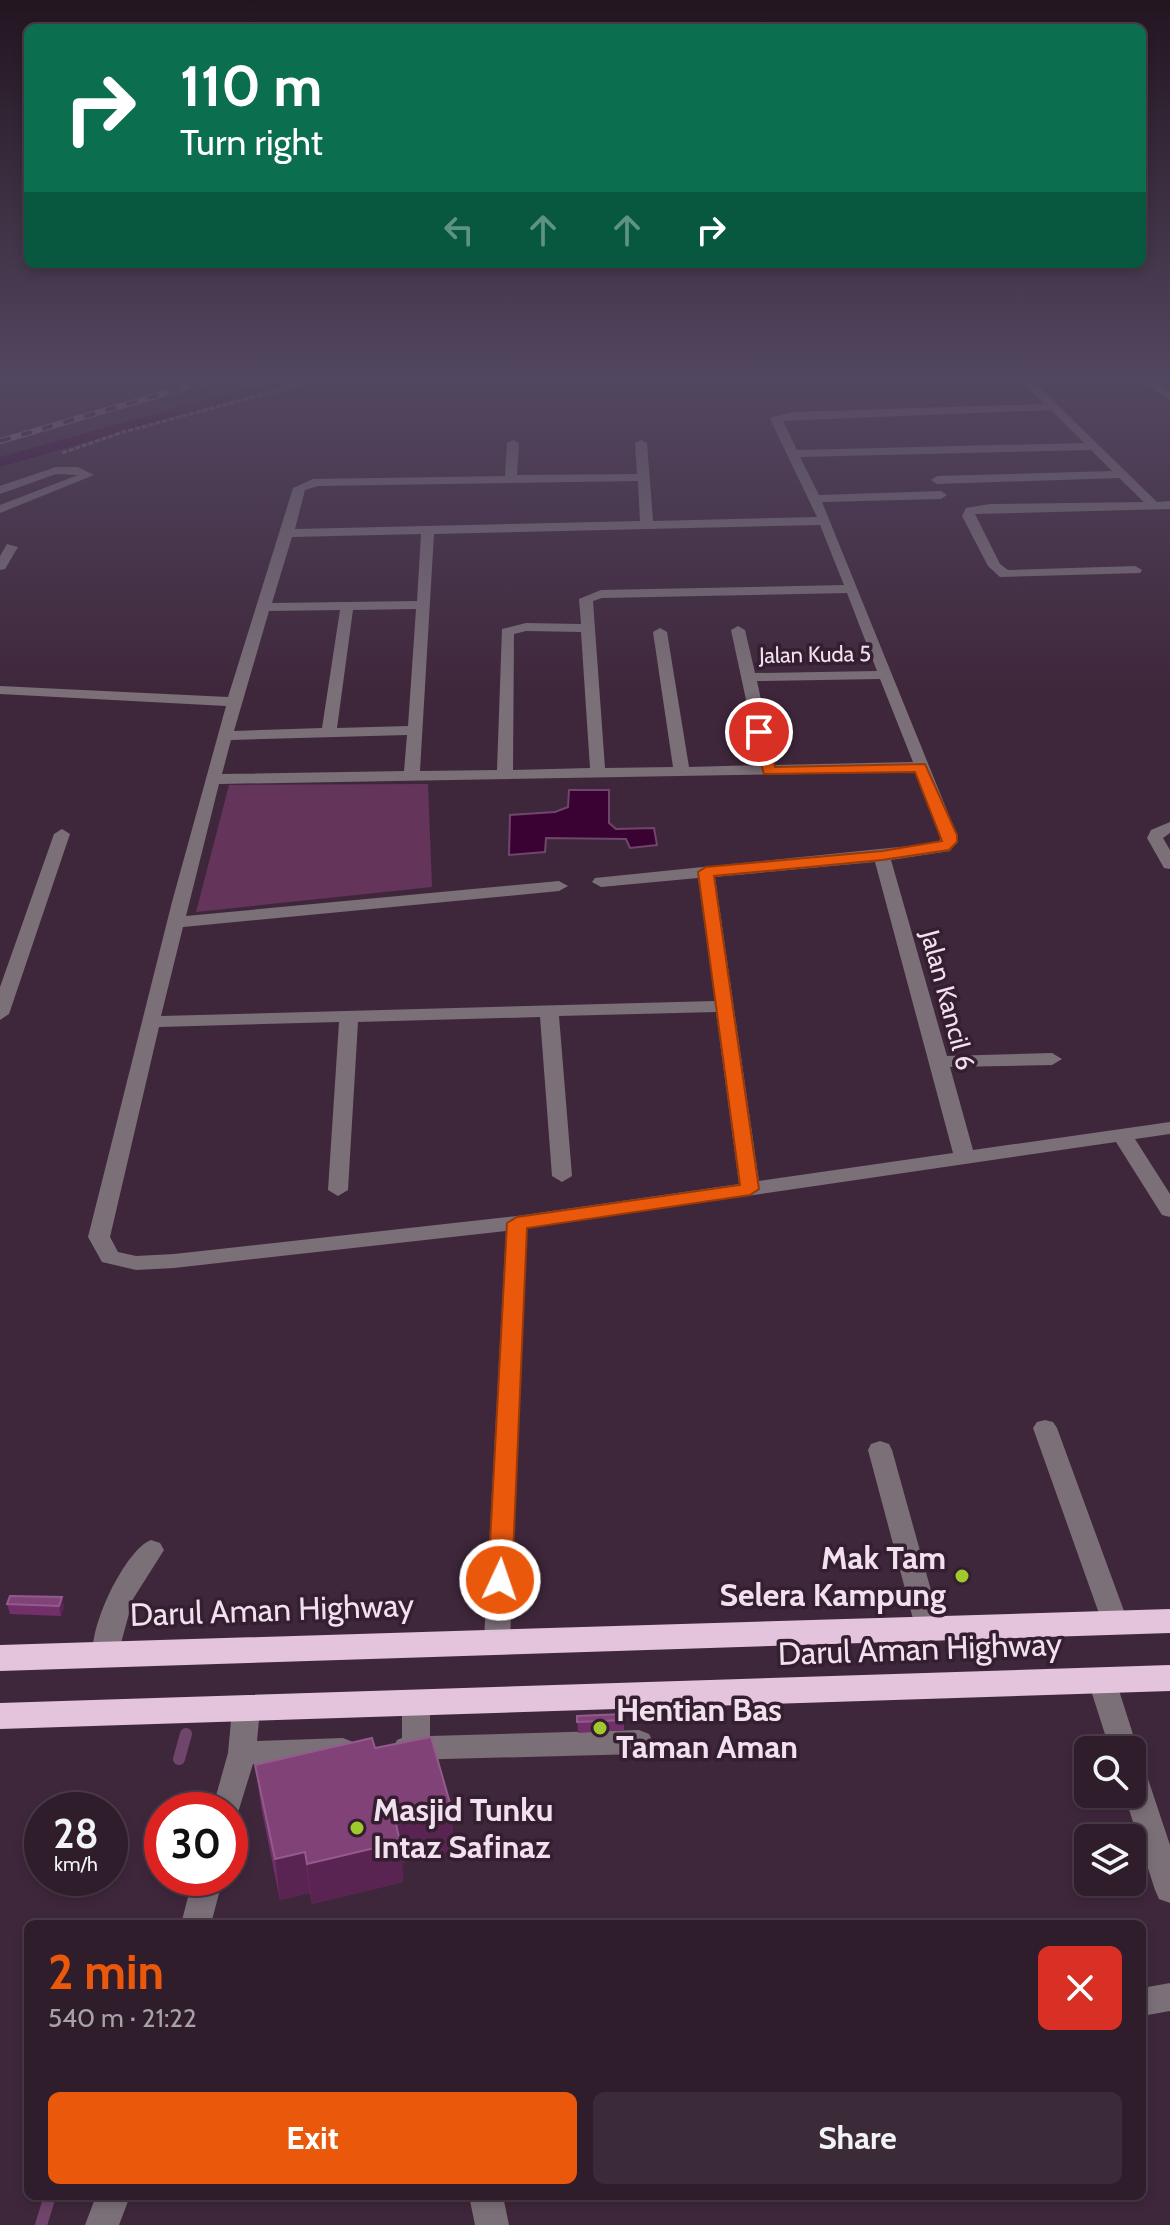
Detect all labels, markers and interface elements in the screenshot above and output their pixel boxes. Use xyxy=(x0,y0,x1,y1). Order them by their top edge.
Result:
text: 110 m xyxy=(180,52,322,120)
icon: right xyxy=(48,56,152,160)
text: Turn right xyxy=(180,120,323,164)
icon: left xyxy=(437,208,481,252)
icon: ahead xyxy=(521,208,565,252)
icon: ahead xyxy=(605,208,649,252)
icon: right xyxy=(689,208,733,252)
street label: Jalan Kuda 5 xyxy=(758,640,871,669)
pin xyxy=(725,698,793,766)
icon: arrive xyxy=(737,710,781,754)
street label: Jalan Kancil 6 xyxy=(914,926,982,1074)
position arrow xyxy=(458,1538,542,1622)
place label: Mak Tam Selera Kampung xyxy=(719,1538,946,1614)
marker: Mak Tam Selera Kampung xyxy=(953,1567,971,1585)
street label: Darul Aman Highway xyxy=(129,1585,415,1634)
street label: Darul Aman Highway xyxy=(777,1624,1063,1673)
place label: Hentian Bas Taman Aman xyxy=(616,1690,798,1766)
marker: Hentian Bas Taman Aman xyxy=(591,1719,609,1737)
map controls xyxy=(1074,1736,1146,1896)
button: search xyxy=(1074,1736,1146,1808)
place label: Masjid Tunku Intaz Safinaz xyxy=(373,1790,553,1866)
speed limit sign: 30 xyxy=(144,1792,248,1896)
text: 28 xyxy=(53,1809,99,1858)
marker: Masjid Tunku Intaz Safinaz xyxy=(348,1819,366,1837)
button: layers xyxy=(1074,1824,1146,1896)
text: km/h xyxy=(54,1852,98,1876)
text: 2 min xyxy=(48,1943,164,2001)
button: close xyxy=(1038,1946,1122,2030)
text: 540 m · 21:22 xyxy=(48,2002,197,2034)
button: Exit xyxy=(48,2092,577,2184)
button: Share xyxy=(593,2092,1122,2184)

